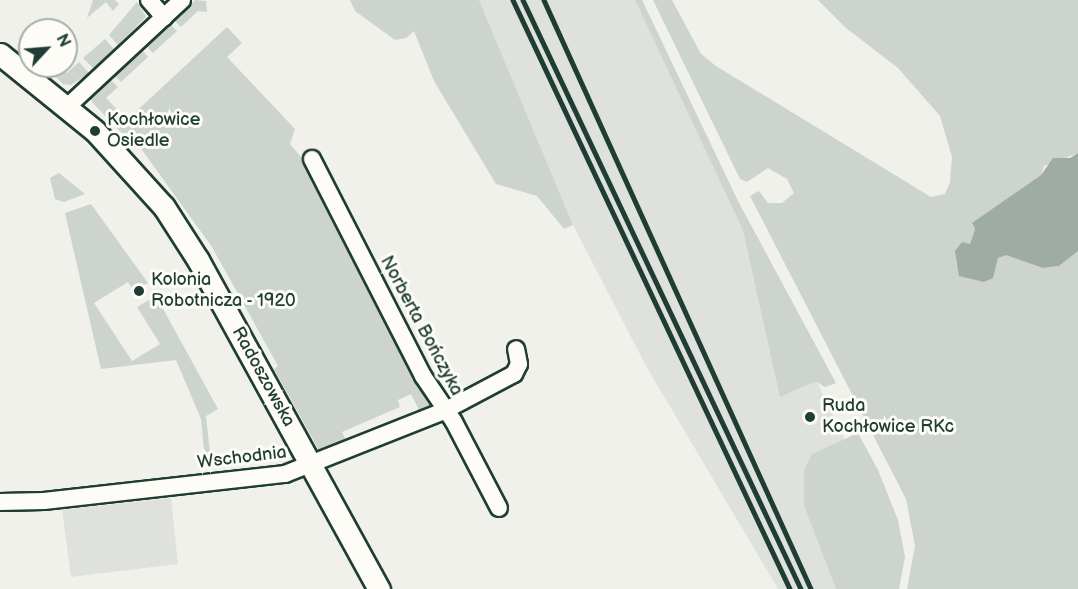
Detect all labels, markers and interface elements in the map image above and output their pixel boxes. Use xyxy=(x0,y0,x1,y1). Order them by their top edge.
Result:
north arrow xyxy=(18,18,78,78)
text: N xyxy=(52,31,74,50)
place label: Kochłowice Osiedle xyxy=(107,110,200,152)
marker: Kochłowice Osiedle xyxy=(88,124,102,138)
street label: Norberta Bończyka xyxy=(375,252,467,400)
place label: Kolonia Robotnicza - 1920 xyxy=(151,270,297,312)
marker: Kolonia Robotnicza - 1920 xyxy=(132,284,146,298)
street label: Radoszowska xyxy=(227,323,299,431)
place label: Ruda Kochłowice RKc xyxy=(822,396,954,438)
marker: Ruda Kochłowice RKc xyxy=(803,410,817,424)
street label: Wschodnia xyxy=(196,442,288,474)

